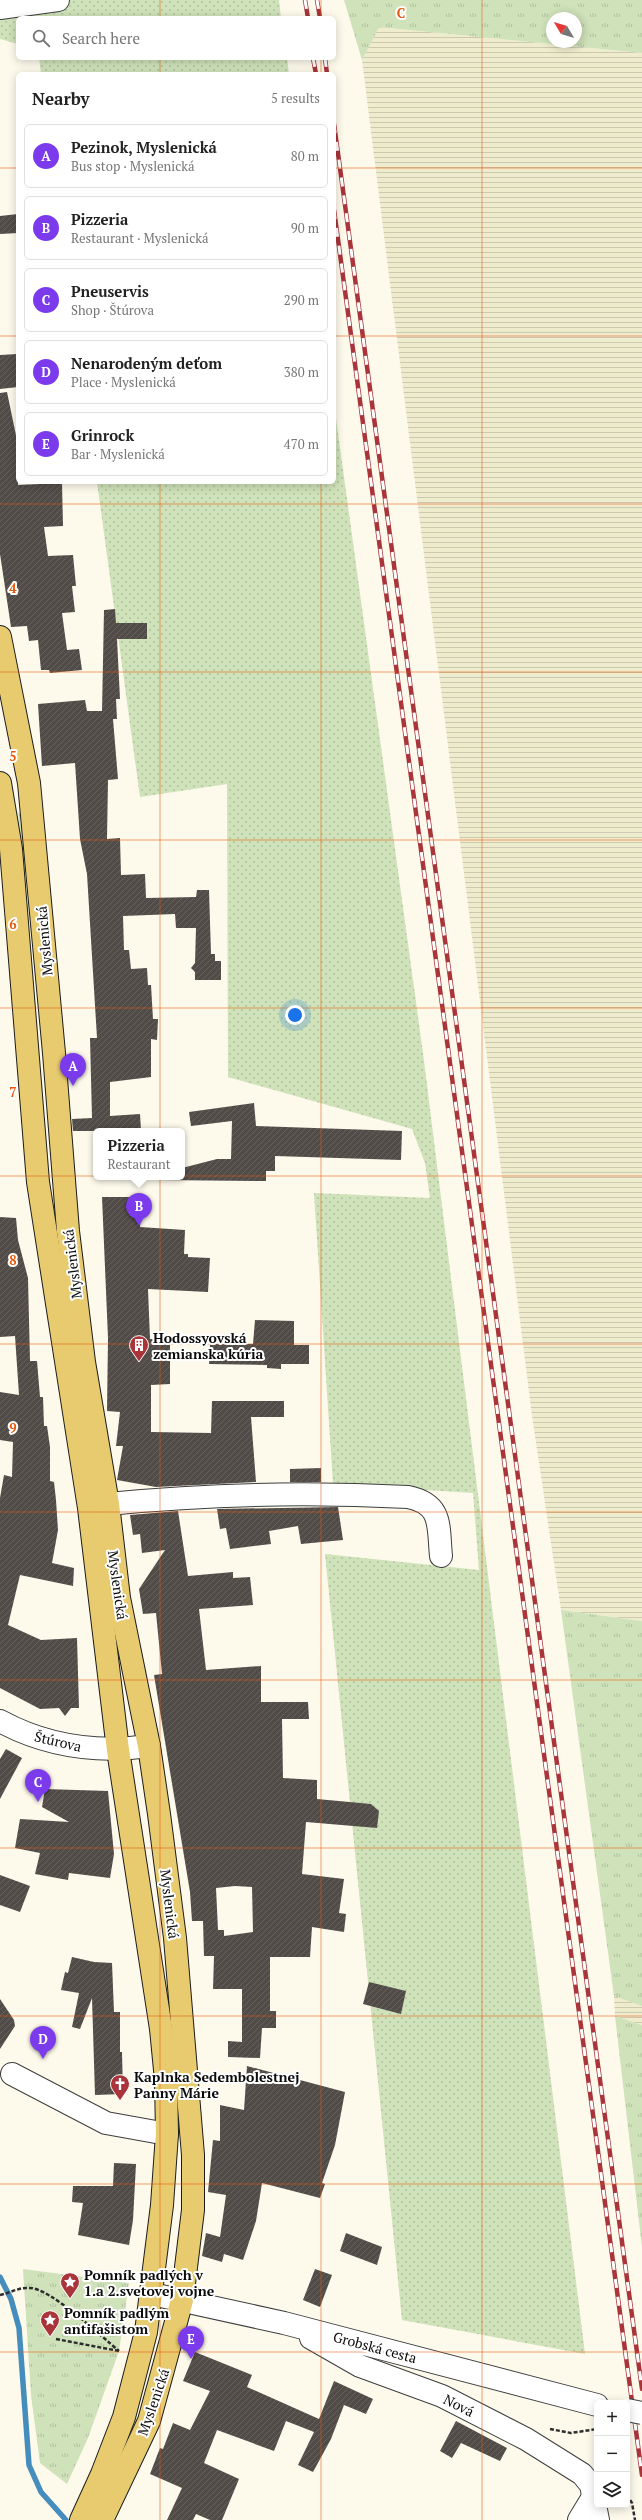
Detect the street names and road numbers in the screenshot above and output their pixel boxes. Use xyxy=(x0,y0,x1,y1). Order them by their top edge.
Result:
street label: Myslenická xyxy=(31,905,57,977)
street label: Myslenická xyxy=(58,1228,86,1300)
street label: Myslenická xyxy=(104,1549,132,1621)
street label: Štúrova xyxy=(33,1726,83,1756)
street label: Myslenická xyxy=(156,1868,184,1940)
street label: Grobská cesta xyxy=(331,2327,419,2367)
street label: Myslenická xyxy=(133,2366,173,2438)
street label: Nová xyxy=(440,2389,478,2421)

